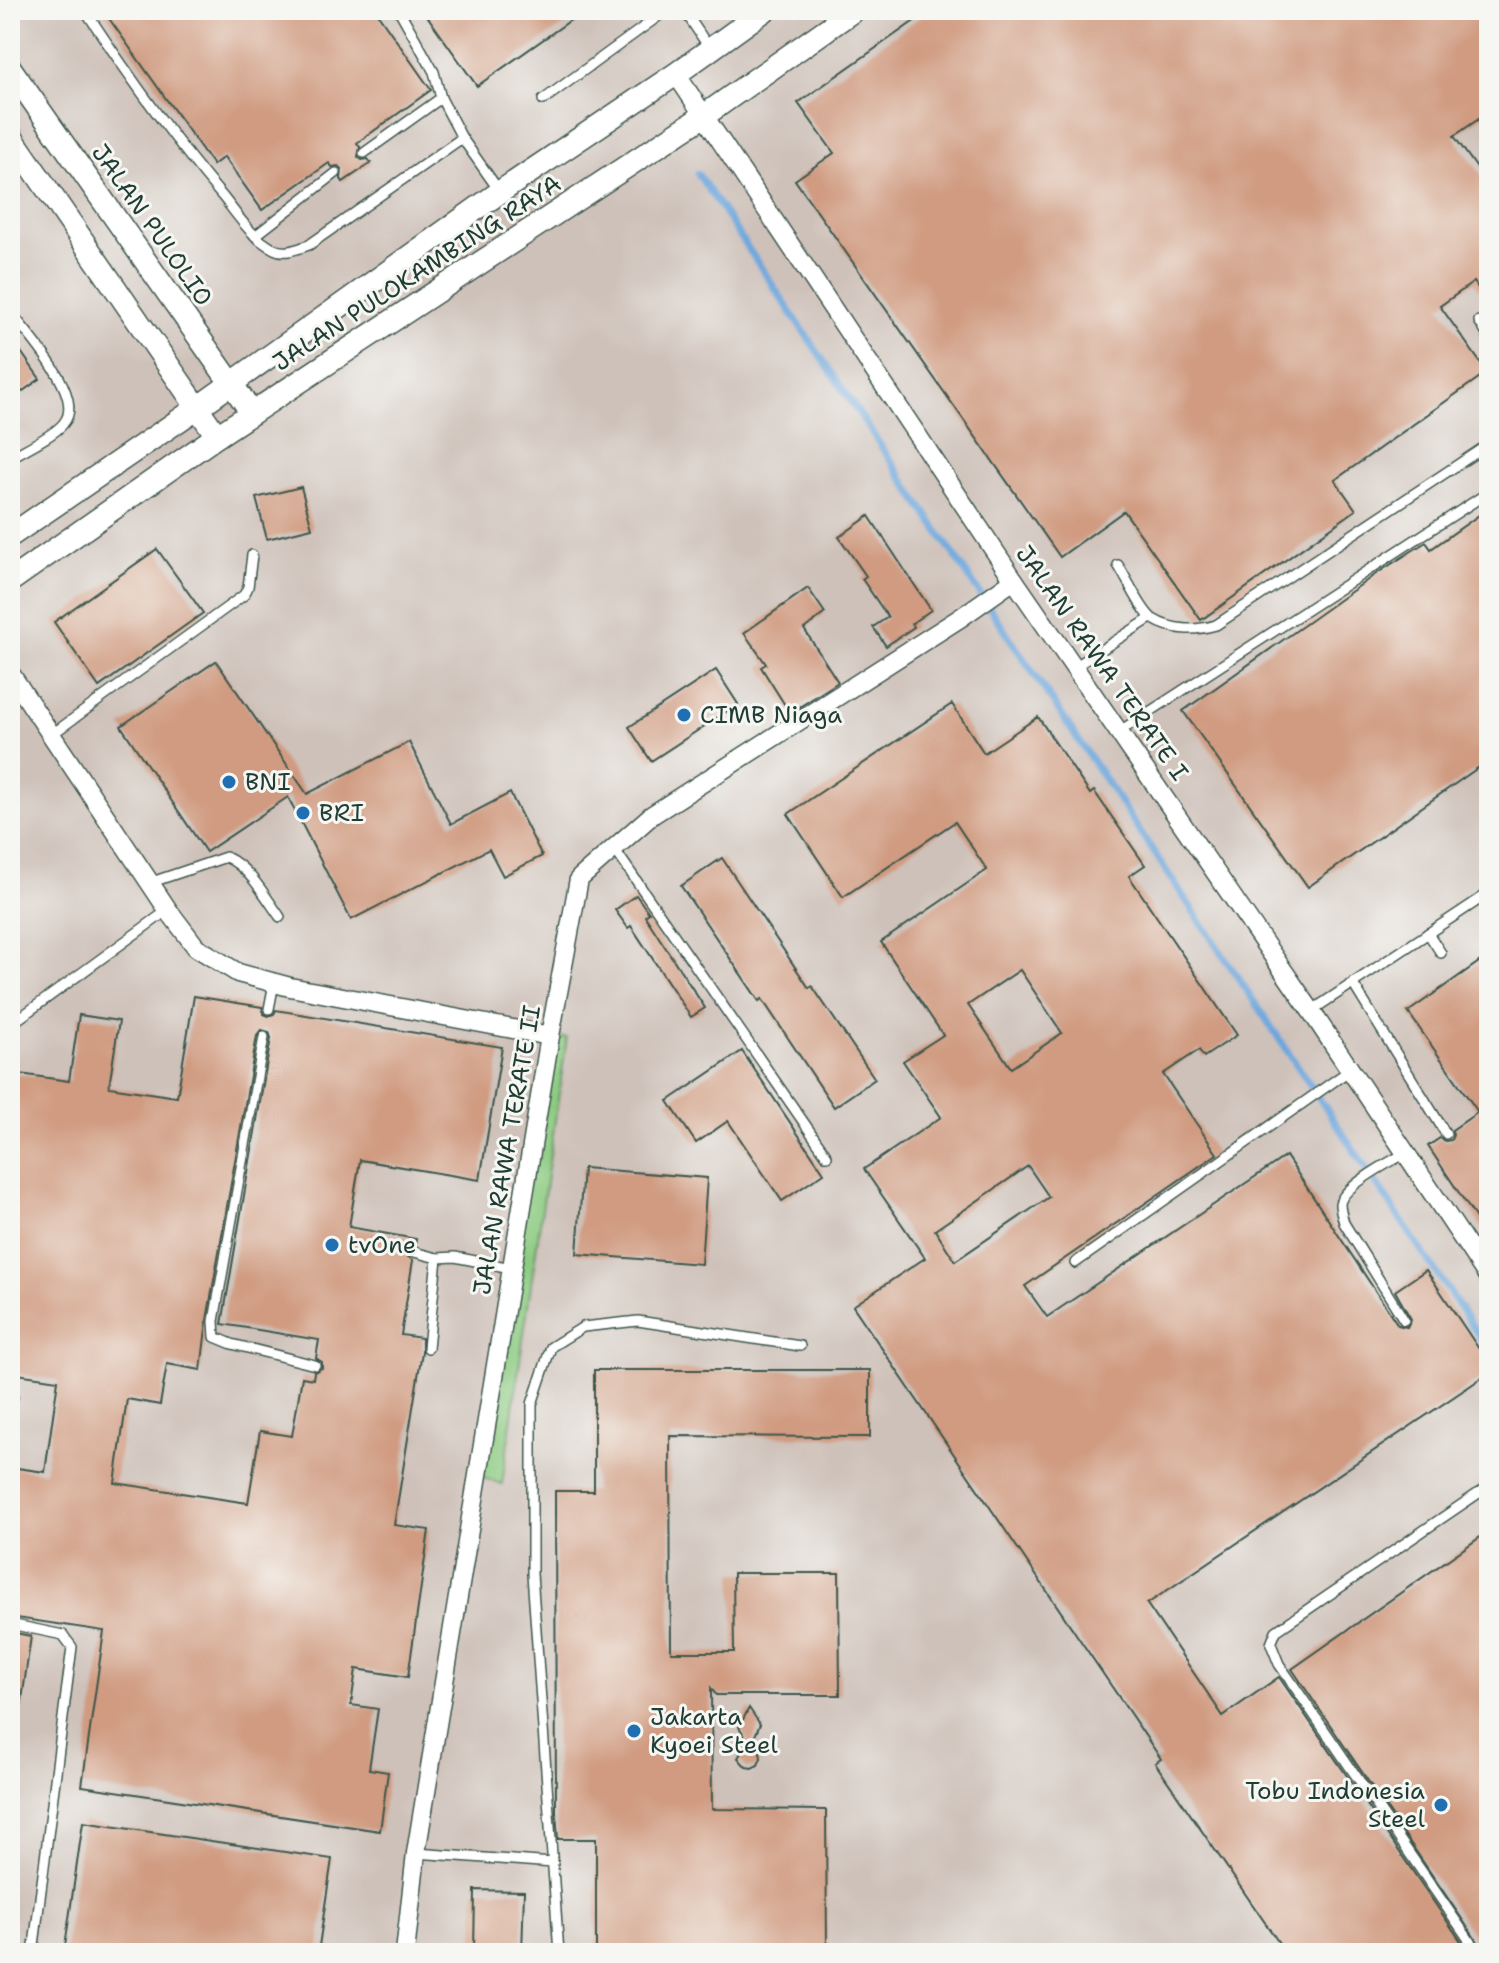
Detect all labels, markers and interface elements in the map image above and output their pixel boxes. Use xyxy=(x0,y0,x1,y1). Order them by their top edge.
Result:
street label: JALAN PULOLIO xyxy=(84,138,220,312)
street label: JALAN PULOKAMBING RAYA xyxy=(267,168,567,378)
street label: JALAN RAWA TERATE I xyxy=(1009,539,1195,787)
place label: CIMB Niaga xyxy=(700,699,842,731)
marker: CIMB Niaga xyxy=(675,706,693,724)
place label: BNI xyxy=(245,766,291,798)
marker: BNI xyxy=(220,773,238,791)
place label: BRI xyxy=(319,797,364,829)
marker: BRI xyxy=(294,804,312,822)
street label: JALAN RAWA TERATE II xyxy=(466,1003,548,1297)
place label: tvOne xyxy=(348,1229,416,1261)
marker: tvOne xyxy=(323,1236,341,1254)
place label: Jakarta Kyoei Steel xyxy=(650,1701,778,1761)
marker: Jakarta Kyoei Steel xyxy=(625,1722,643,1740)
place label: Tobu Indonesia Steel xyxy=(1245,1775,1426,1835)
marker: Tobu Indonesia Steel xyxy=(1432,1796,1450,1814)

